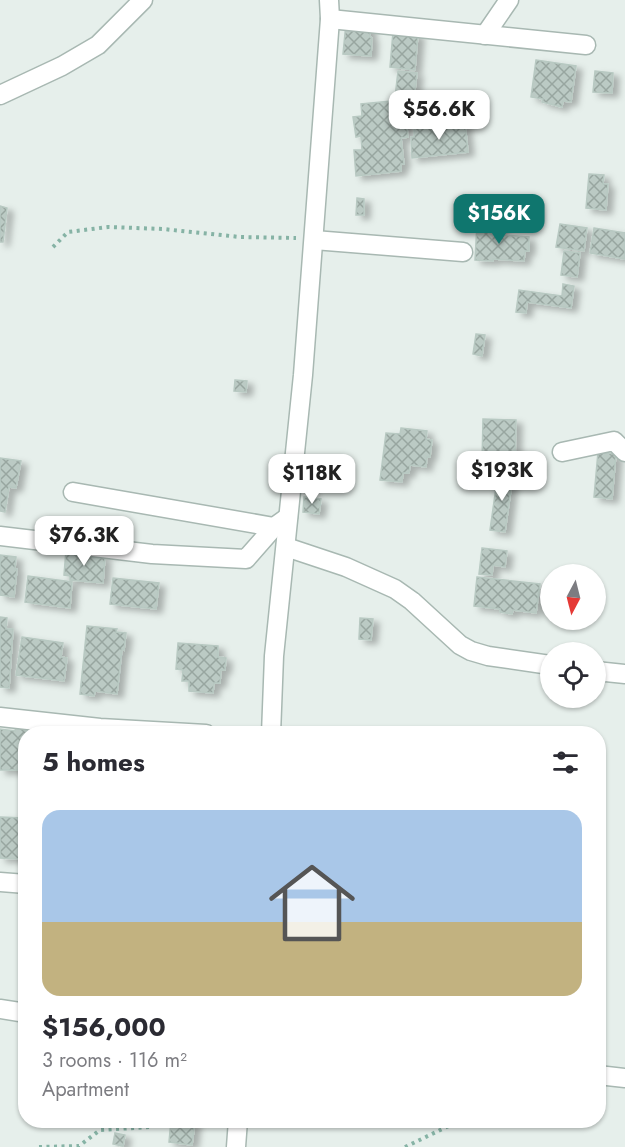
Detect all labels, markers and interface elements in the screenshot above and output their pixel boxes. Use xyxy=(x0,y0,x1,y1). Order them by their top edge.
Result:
pin: $56.6K xyxy=(390,90,488,141)
text: $56.6K xyxy=(403,95,475,124)
pin: $156K xyxy=(457,194,541,245)
text: $156K xyxy=(468,199,530,228)
pin: $193K xyxy=(460,451,544,502)
pin: $118K xyxy=(270,454,354,505)
text: $193K xyxy=(471,456,533,485)
text: $118K xyxy=(282,459,342,488)
pin: $76.3K xyxy=(35,516,133,567)
text: $76.3K xyxy=(49,521,119,550)
north arrow xyxy=(540,564,606,630)
map controls xyxy=(540,564,606,708)
button: locate xyxy=(540,642,606,708)
text: 5 homes xyxy=(42,743,145,781)
icon: filters xyxy=(549,746,582,779)
icon: home xyxy=(258,849,366,957)
text: $156,000 xyxy=(42,1008,166,1046)
text: 3 rooms · 116 m² xyxy=(42,1046,187,1075)
text: Apartment xyxy=(42,1075,129,1104)

